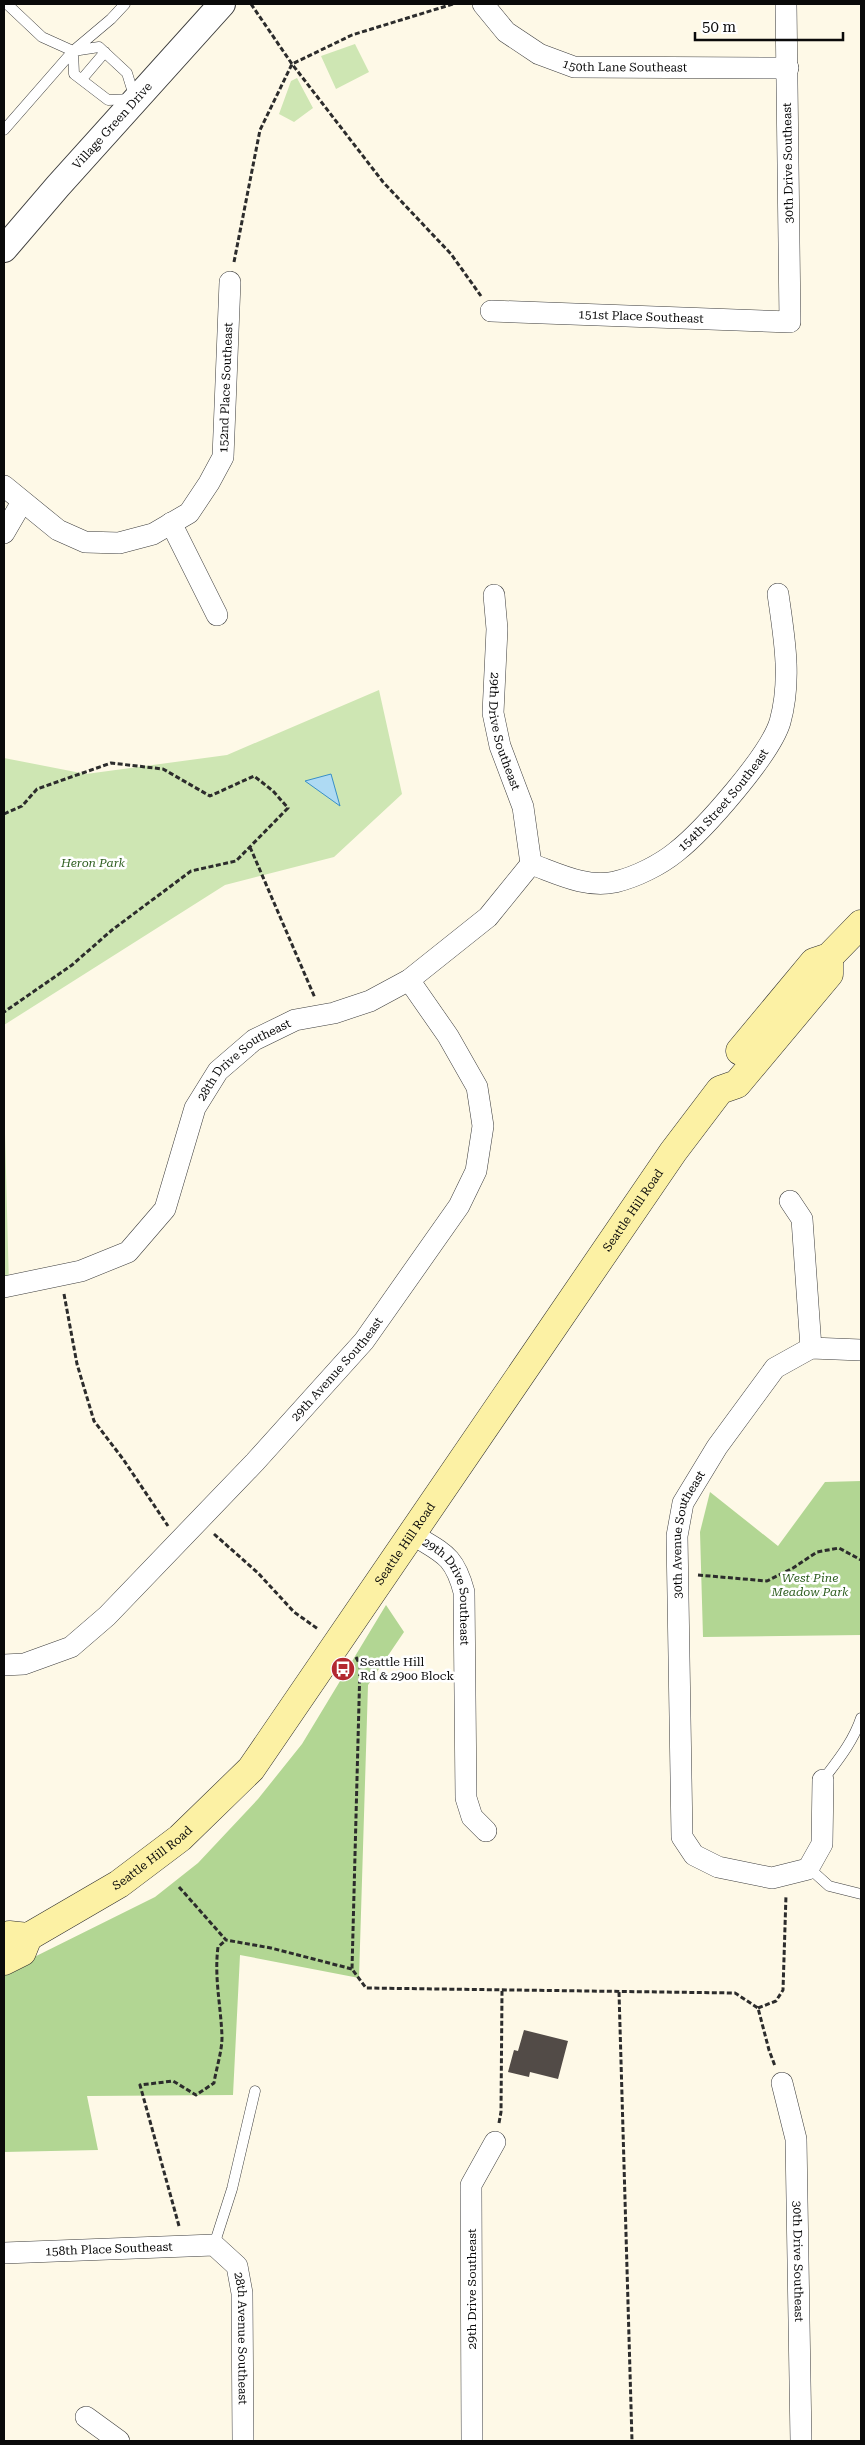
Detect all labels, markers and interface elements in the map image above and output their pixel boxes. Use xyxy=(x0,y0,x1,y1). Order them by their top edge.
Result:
scale bar xyxy=(695,10,842,42)
text: 50 m xyxy=(702,18,737,36)
street label: 150th Lane Southeast xyxy=(561,56,688,75)
street label: Village Green Drive xyxy=(70,79,155,172)
street label: 30th Drive Southeast xyxy=(780,102,796,224)
street label: 151st Place Southeast xyxy=(578,307,704,326)
street label: 152nd Place Southeast xyxy=(216,322,235,453)
street label: 29th Drive Southeast xyxy=(486,672,523,793)
street label: 154th Street Southeast xyxy=(675,746,772,854)
park label: Heron Park xyxy=(60,856,126,870)
street label: 28th Drive Southeast xyxy=(194,1016,294,1103)
street label: Seattle Hill Road xyxy=(600,1166,666,1254)
street label: 29th Avenue Southeast xyxy=(288,1314,386,1424)
street label: 30th Avenue Southeast xyxy=(670,1468,708,1599)
street label: Seattle Hill Road xyxy=(372,1500,438,1588)
street label: 29th Drive Southeast xyxy=(420,1535,472,1646)
park label: West Pine Meadow Park xyxy=(770,1571,849,1599)
place label: Seattle Hill Rd & 2900 Block xyxy=(360,1655,455,1683)
bus stop icon: Seattle Hill Rd & 2900 Block xyxy=(330,1656,356,1682)
street label: Seattle Hill Road xyxy=(110,1823,195,1893)
street label: 30th Drive Southeast xyxy=(790,2201,806,2322)
street label: 29th Drive Southeast xyxy=(465,2228,479,2350)
street label: 158th Place Southeast xyxy=(45,2240,173,2258)
street label: 28th Avenue Southeast xyxy=(231,2271,250,2405)

